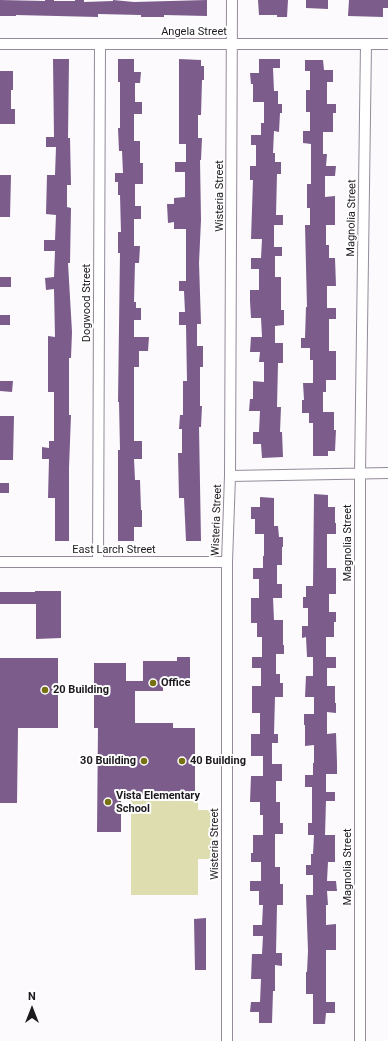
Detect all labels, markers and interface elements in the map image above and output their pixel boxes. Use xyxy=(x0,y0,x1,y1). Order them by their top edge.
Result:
street label: Angela Street xyxy=(161,25,227,39)
street label: Wisteria Street xyxy=(213,160,227,232)
street label: Magnolia Street xyxy=(345,179,359,257)
street label: Dogwood Street xyxy=(80,264,94,342)
street label: Wisteria Street xyxy=(209,484,225,556)
street label: Magnolia Street xyxy=(341,504,355,582)
street label: East Larch Street xyxy=(72,543,156,557)
place label: Office xyxy=(161,676,190,690)
marker: Office xyxy=(148,678,158,688)
place label: 20 Building xyxy=(53,683,109,697)
marker: 20 Building xyxy=(40,685,50,695)
place label: 30 Building xyxy=(80,754,136,768)
place label: 40 Building xyxy=(190,754,246,768)
marker: 30 Building xyxy=(139,756,149,766)
marker: 40 Building xyxy=(177,756,187,766)
place label: Vista Elementary School xyxy=(116,789,200,815)
marker: Vista Elementary School xyxy=(103,797,113,807)
street label: Wisteria Street xyxy=(208,808,222,880)
street label: Magnolia Street xyxy=(341,828,355,906)
north arrow xyxy=(12,989,52,1029)
text: N xyxy=(28,990,36,1003)

